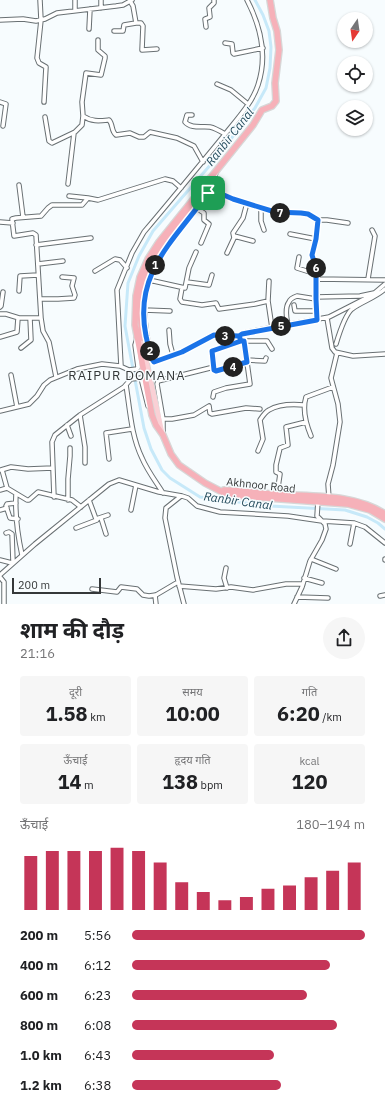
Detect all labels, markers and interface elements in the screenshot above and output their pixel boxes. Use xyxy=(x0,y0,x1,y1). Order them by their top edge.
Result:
north arrow xyxy=(337,12,373,48)
map controls xyxy=(337,12,373,136)
button: locate xyxy=(337,56,373,92)
button: layers xyxy=(337,100,373,136)
water label: Ranbir Canal xyxy=(202,104,257,169)
pin xyxy=(191,176,225,210)
icon: arrive xyxy=(197,182,219,204)
pin: 7 xyxy=(270,203,290,223)
text: 7 xyxy=(277,206,283,220)
pin: 1 xyxy=(145,255,165,275)
text: 1 xyxy=(152,258,158,272)
pin: 6 xyxy=(306,258,326,278)
text: 6 xyxy=(313,261,319,275)
pin: 5 xyxy=(271,316,291,336)
text: 5 xyxy=(278,319,284,333)
pin: 3 xyxy=(215,326,235,346)
text: 3 xyxy=(222,329,228,343)
pin: 2 xyxy=(140,341,160,361)
text: 2 xyxy=(147,344,153,358)
pin: 4 xyxy=(223,357,243,377)
text: 4 xyxy=(230,360,236,374)
district label: RAIPUR DOMANA xyxy=(68,367,186,384)
street label: Akhnoor Road xyxy=(226,474,296,496)
water label: Ranbir Canal xyxy=(203,488,274,513)
scale bar xyxy=(12,576,101,595)
text: 200 m xyxy=(18,578,50,592)
text: शाम की दौड़ xyxy=(20,615,124,644)
button: share xyxy=(323,617,365,659)
text: 21:16 xyxy=(20,645,55,662)
text: दूरी xyxy=(69,685,82,699)
text: समय xyxy=(182,685,203,699)
text: गति xyxy=(302,685,317,699)
text: 1.58 xyxy=(45,700,88,727)
text: 10:00 xyxy=(165,700,220,727)
text: 6:20 xyxy=(277,700,320,727)
text: km xyxy=(88,710,106,724)
text: /km xyxy=(320,710,342,724)
text: ऊँचाई xyxy=(64,753,87,767)
text: हृदय गति xyxy=(174,753,211,767)
text: kcal xyxy=(299,754,320,768)
text: 14 xyxy=(57,768,81,795)
text: 138 xyxy=(162,768,198,795)
text: 120 xyxy=(292,768,328,795)
text: m xyxy=(81,778,94,792)
text: bpm xyxy=(198,778,223,792)
text: ऊँचाई xyxy=(20,816,48,833)
text: 180–194 m xyxy=(296,816,365,833)
text: 200 m xyxy=(20,927,58,944)
text: 5:56 xyxy=(84,927,111,944)
text: 400 m xyxy=(20,957,58,974)
text: 6:12 xyxy=(84,957,111,974)
text: 600 m xyxy=(20,987,58,1004)
text: 6:23 xyxy=(84,987,111,1004)
text: 800 m xyxy=(20,1017,58,1034)
text: 6:08 xyxy=(84,1017,111,1034)
text: 1.0 km xyxy=(20,1047,62,1064)
text: 6:43 xyxy=(84,1047,111,1064)
text: 1.2 km xyxy=(20,1077,62,1094)
text: 6:38 xyxy=(84,1077,111,1094)

